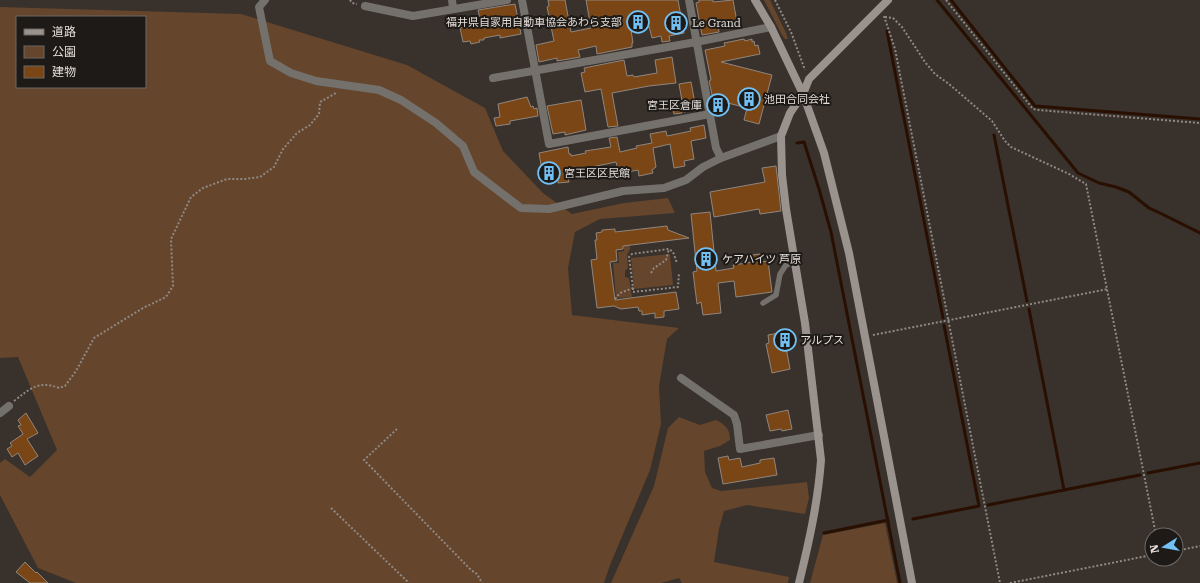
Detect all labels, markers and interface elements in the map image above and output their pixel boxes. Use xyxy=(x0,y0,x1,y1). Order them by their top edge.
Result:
building icon: 福井県自家用自動車協会あわら支部 xyxy=(625,9,651,35)
building icon: Le Grand xyxy=(663,10,689,36)
legend xyxy=(16,16,146,88)
place label: 福井県自家用自動車協会あわら支部 xyxy=(446,16,622,29)
place label: Le Grand xyxy=(692,17,741,30)
text: 道路 xyxy=(52,25,76,39)
text: 公園 xyxy=(52,45,76,59)
text: 建物 xyxy=(52,65,76,79)
building icon: 池田合同会社 xyxy=(736,86,762,112)
building icon: 宮王区倉庫 xyxy=(705,92,731,118)
place label: 池田合同会社 xyxy=(764,93,830,106)
place label: 宮王区倉庫 xyxy=(647,99,702,112)
building icon: 宮王区区民館 xyxy=(536,160,562,186)
place label: 宮王区区民館 xyxy=(564,167,630,180)
building icon: ケアハイツ 芦原 xyxy=(693,246,719,272)
place label: ケアハイツ 芦原 xyxy=(722,253,801,266)
building icon: アルプス xyxy=(772,327,798,353)
place label: アルプス xyxy=(800,334,844,347)
north arrow xyxy=(1144,527,1184,567)
text: N xyxy=(1147,543,1162,554)

